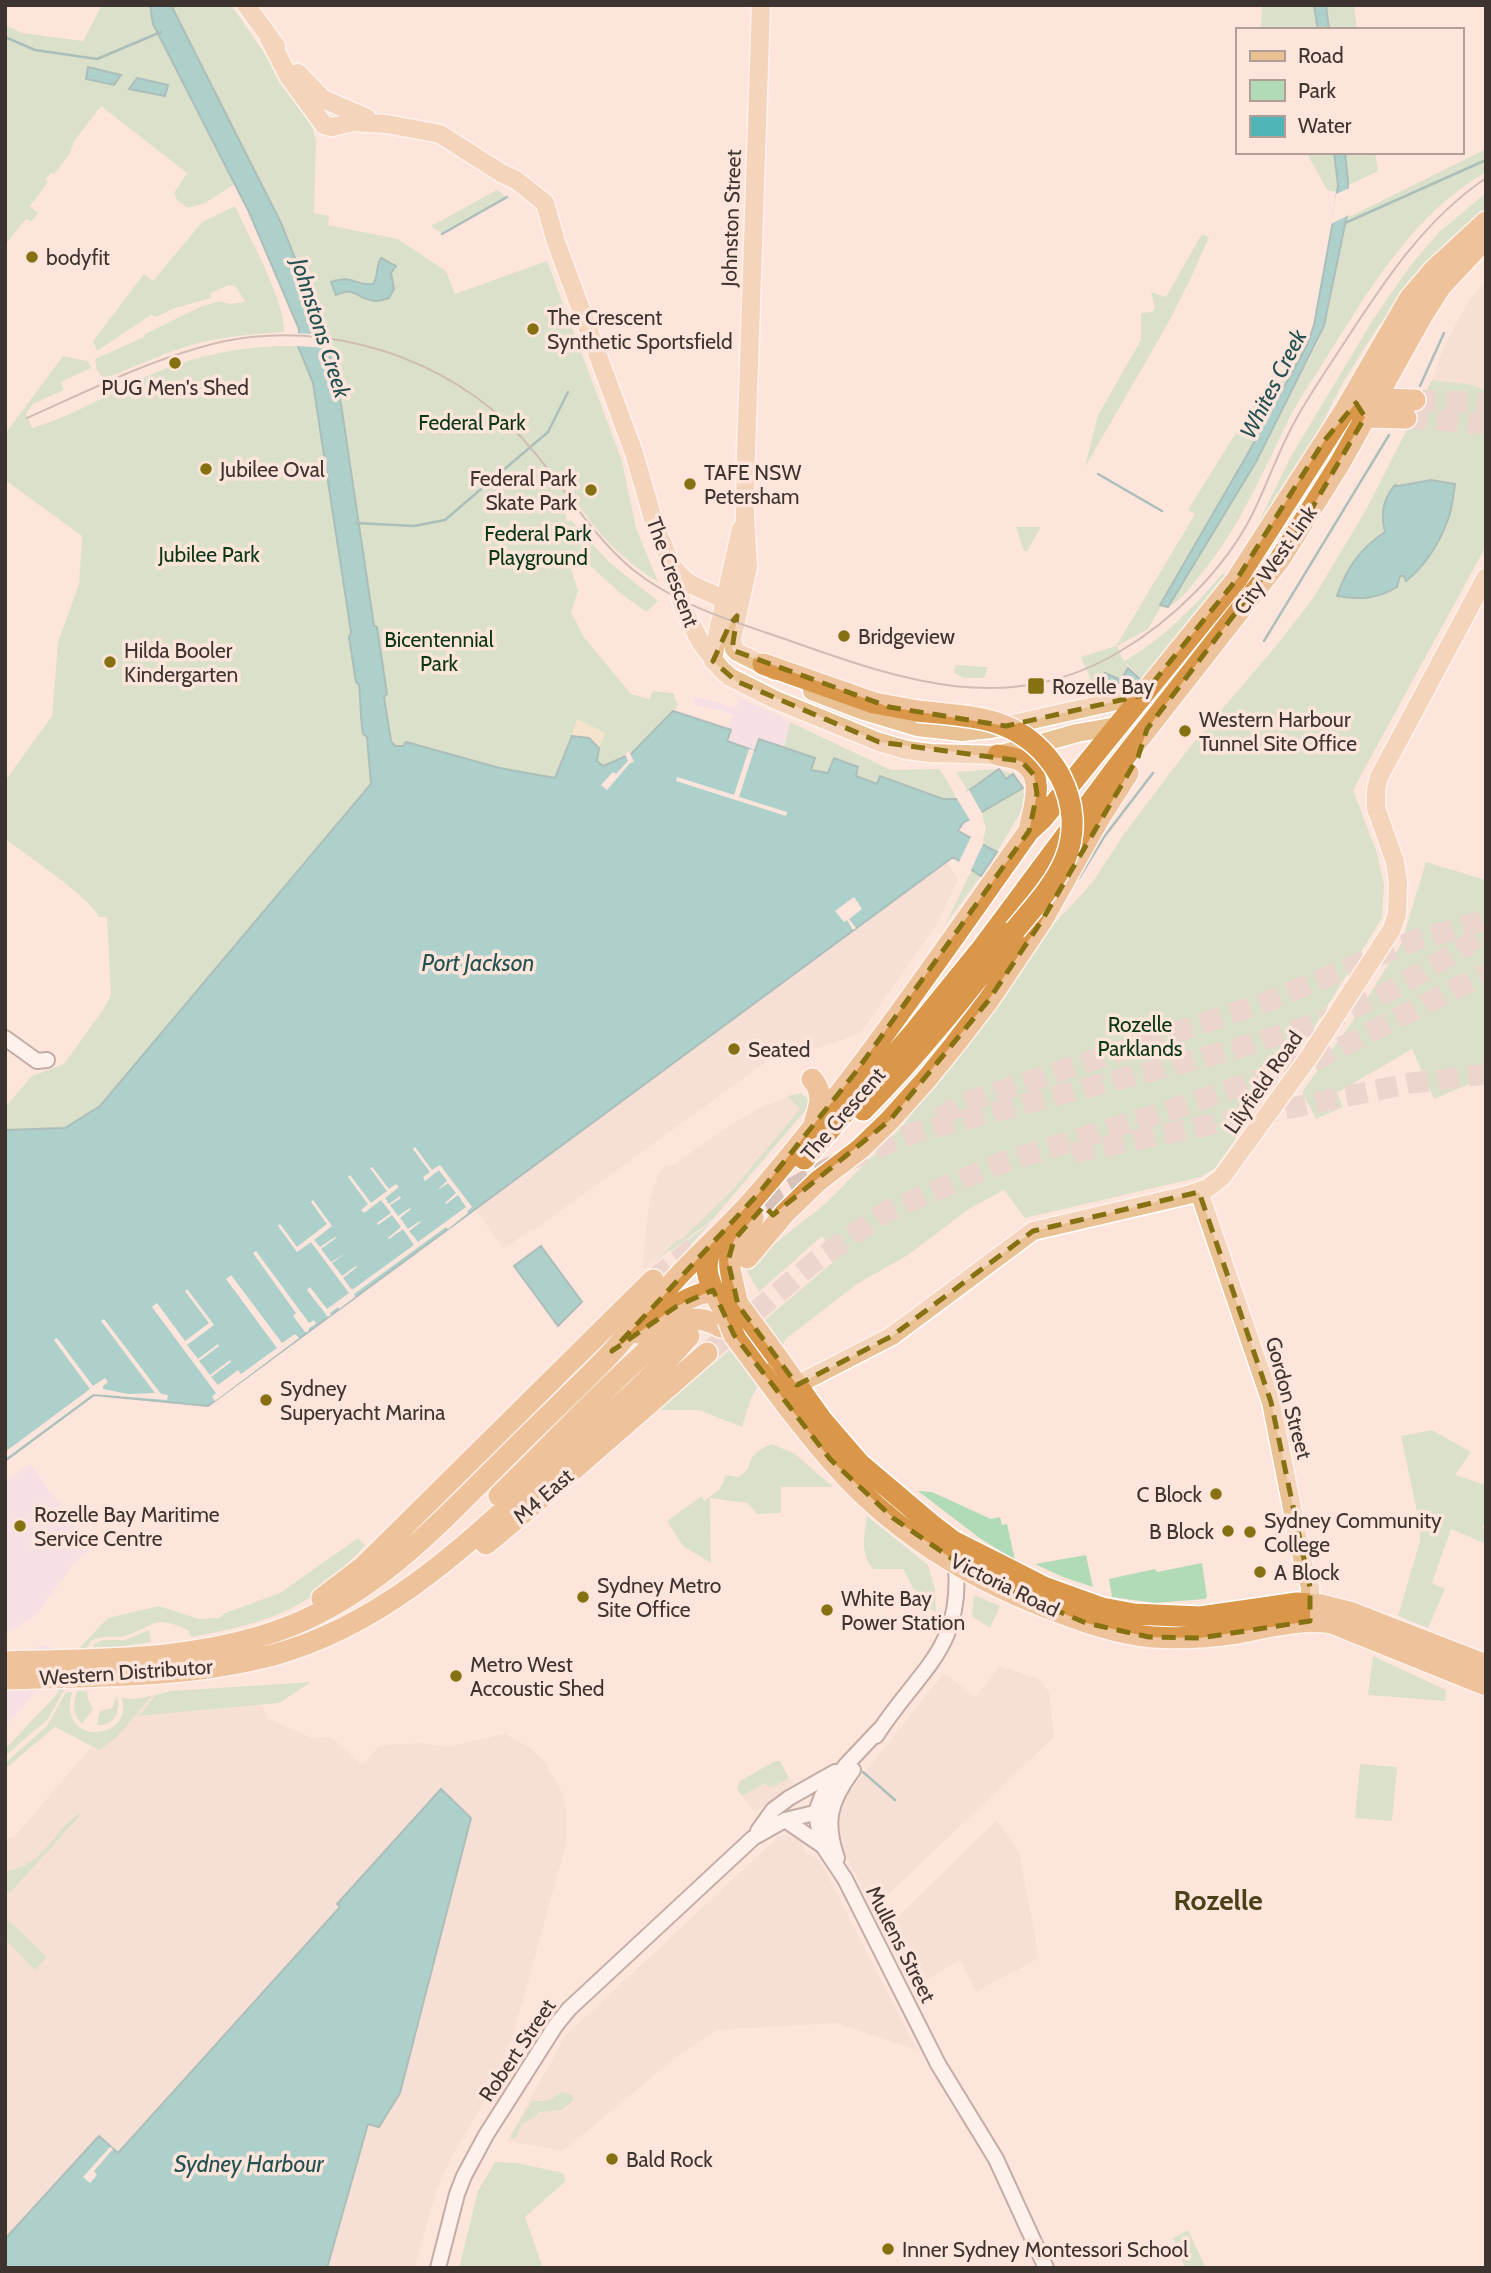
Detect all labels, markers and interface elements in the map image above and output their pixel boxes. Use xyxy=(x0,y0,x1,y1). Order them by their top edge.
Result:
legend xyxy=(1236,28,1463,154)
text: Road xyxy=(1298,43,1344,68)
text: Park xyxy=(1298,78,1336,103)
text: Water xyxy=(1298,113,1352,138)
street label: Johnston Street xyxy=(716,149,746,288)
place label: bodyfit xyxy=(46,245,110,270)
marker: bodyfit xyxy=(24,249,40,265)
water label: Johnstons Creek xyxy=(285,253,357,402)
place label: The Crescent Synthetic Sportsfield xyxy=(547,305,733,354)
marker: The Crescent Synthetic Sportsfield xyxy=(525,321,541,337)
water label: Whites Creek xyxy=(1234,324,1313,443)
marker: PUG Men's Shed xyxy=(167,355,183,371)
place label: PUG Men's Shed xyxy=(101,375,249,400)
park label: Federal Park xyxy=(418,410,526,435)
place label: Jubilee Oval xyxy=(219,457,325,482)
place label: TAFE NSW Petersham xyxy=(704,460,801,509)
marker: Jubilee Oval xyxy=(198,461,214,477)
place label: Federal Park Skate Park xyxy=(470,466,578,515)
marker: TAFE NSW Petersham xyxy=(682,476,698,492)
marker: Federal Park Skate Park xyxy=(583,482,599,498)
street label: City West Link xyxy=(1228,500,1322,619)
street label: The Crescent xyxy=(642,514,704,630)
park label: Federal Park Playground xyxy=(484,521,592,570)
park label: Jubilee Park xyxy=(157,542,260,567)
place label: Bridgeview xyxy=(858,624,955,649)
park label: Bicentennial Park xyxy=(384,627,494,676)
marker: Bridgeview xyxy=(836,628,852,644)
place label: Hilda Booler Kindergarten xyxy=(124,638,238,687)
marker: Hilda Booler Kindergarten xyxy=(102,654,118,670)
place label: Rozelle Bay xyxy=(1052,674,1154,699)
marker: Rozelle Bay xyxy=(1026,676,1046,696)
place label: Western Harbour Tunnel Site Office xyxy=(1199,707,1357,756)
marker: Western Harbour Tunnel Site Office xyxy=(1177,723,1193,739)
water label: Port Jackson xyxy=(422,949,534,977)
park label: Rozelle Parklands xyxy=(1098,1012,1183,1061)
street label: Lilyfield Road xyxy=(1219,1026,1307,1138)
place label: Seated xyxy=(748,1037,810,1062)
marker: Seated xyxy=(726,1041,742,1057)
street label: The Crescent xyxy=(796,1062,890,1166)
street label: Gordon Street xyxy=(1261,1334,1317,1462)
place label: Sydney Superyacht Marina xyxy=(280,1376,445,1425)
marker: Sydney Superyacht Marina xyxy=(258,1392,274,1408)
street label: M4 East xyxy=(508,1463,578,1529)
place label: C Block xyxy=(1137,1482,1203,1507)
marker: C Block xyxy=(1208,1486,1224,1502)
place label: Rozelle Bay Maritime Service Centre xyxy=(34,1502,220,1551)
place label: Sydney Community College xyxy=(1264,1508,1442,1557)
marker: Rozelle Bay Maritime Service Centre xyxy=(12,1518,28,1534)
place label: B Block xyxy=(1149,1519,1215,1544)
marker: B Block xyxy=(1220,1523,1236,1539)
marker: Sydney Community College xyxy=(1242,1524,1258,1540)
street label: Victoria Road xyxy=(947,1548,1063,1622)
place label: A Block xyxy=(1274,1560,1340,1585)
marker: A Block xyxy=(1252,1564,1268,1580)
place label: Sydney Metro Site Office xyxy=(597,1573,721,1622)
place label: White Bay Power Station xyxy=(841,1586,965,1635)
marker: Sydney Metro Site Office xyxy=(575,1589,591,1605)
marker: White Bay Power Station xyxy=(819,1602,835,1618)
place label: Metro West Accoustic Shed xyxy=(470,1652,604,1701)
street label: Western Distributor xyxy=(39,1653,214,1691)
marker: Metro West Accoustic Shed xyxy=(448,1668,464,1684)
street label: Mullens Street xyxy=(861,1882,941,2006)
district label: Rozelle xyxy=(1173,1883,1263,1917)
street label: Robert Street xyxy=(473,1994,561,2106)
place label: Bald Rock xyxy=(626,2147,713,2172)
water label: Sydney Harbour xyxy=(174,2150,325,2178)
marker: Bald Rock xyxy=(604,2151,620,2167)
place label: Inner Sydney Montessori School xyxy=(902,2237,1188,2262)
marker: Inner Sydney Montessori School xyxy=(880,2241,896,2257)

